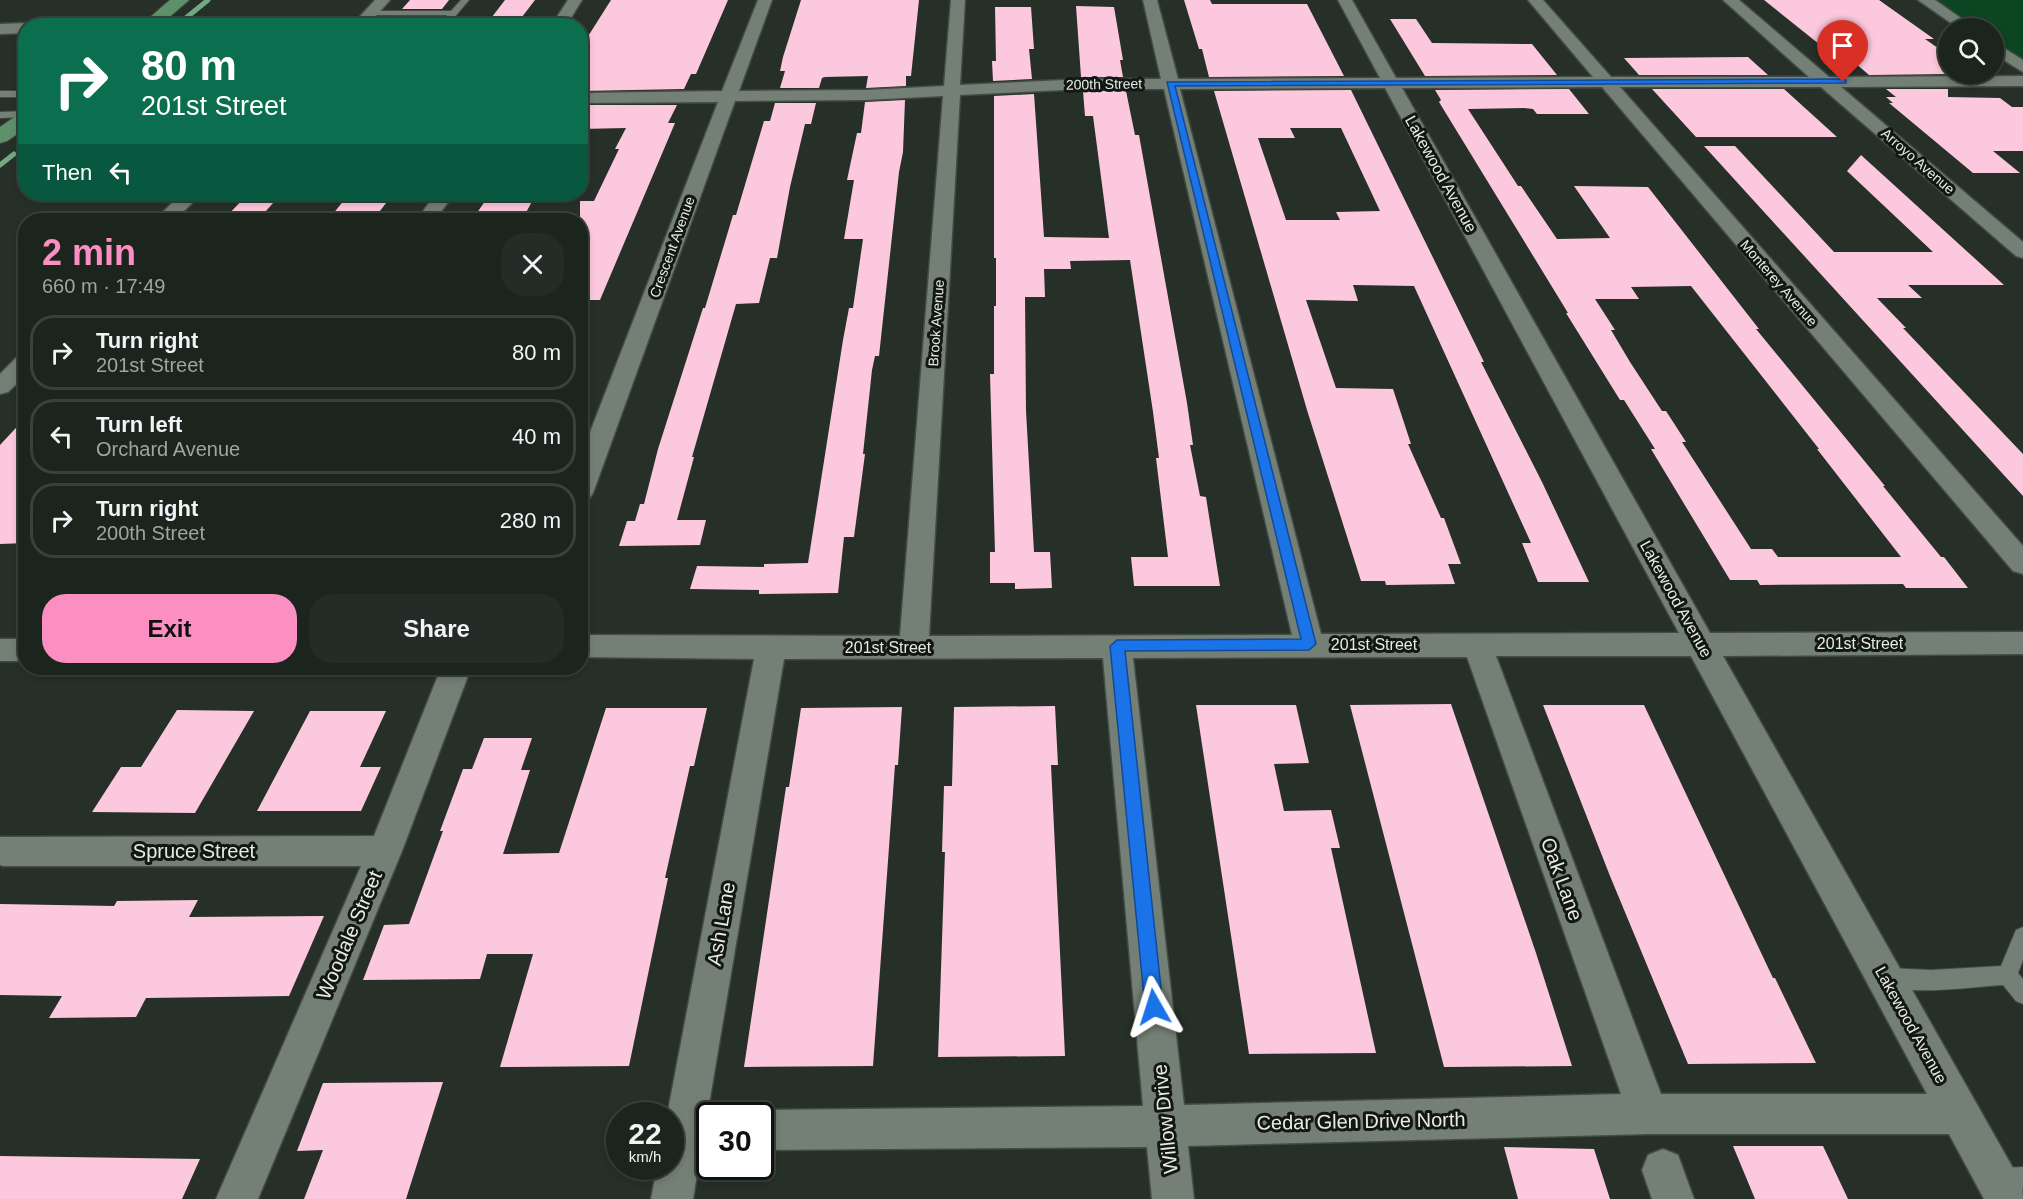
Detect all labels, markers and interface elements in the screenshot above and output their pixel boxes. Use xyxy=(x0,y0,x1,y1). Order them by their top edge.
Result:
map controls xyxy=(1938,18,2004,84)
button: search xyxy=(1938,18,2004,84)
pin xyxy=(1817,20,1868,82)
icon: arrive xyxy=(1826,29,1859,62)
icon: right xyxy=(42,42,120,120)
text: 80 m xyxy=(141,42,237,89)
street label: 200th Street xyxy=(1066,75,1142,93)
text: 201st Street xyxy=(141,91,287,121)
street label: Lakewood Avenue xyxy=(1402,113,1480,235)
street label: Arroyo Avenue xyxy=(1878,125,1958,197)
icon: left xyxy=(104,156,137,189)
text: Then xyxy=(42,160,92,185)
street label: Crescent Avenue xyxy=(646,194,698,300)
text: 2 min xyxy=(42,232,136,273)
button: close xyxy=(501,233,564,296)
street label: Monterey Avenue xyxy=(1737,237,1821,329)
text: 660 m · 17:49 xyxy=(42,275,165,297)
street label: Brook Avenue xyxy=(925,279,947,367)
text: Turn right xyxy=(96,328,198,353)
icon: right xyxy=(45,336,78,369)
text: 80 m xyxy=(512,340,561,365)
text: 201st Street xyxy=(96,354,204,376)
text: Turn left xyxy=(96,412,182,437)
icon: left xyxy=(45,420,78,453)
text: 40 m xyxy=(512,424,561,449)
text: Orchard Avenue xyxy=(96,438,240,460)
text: Turn right xyxy=(96,496,198,521)
icon: right xyxy=(45,504,78,537)
text: 280 m xyxy=(500,508,561,533)
text: 200th Street xyxy=(96,522,205,544)
street label: Lakewood Avenue xyxy=(1637,538,1715,660)
button: Exit xyxy=(42,594,297,663)
button: Share xyxy=(309,594,564,663)
street label: 201st Street xyxy=(1817,635,1904,652)
street label: 201st Street xyxy=(1331,636,1418,653)
street label: 201st Street xyxy=(845,639,932,656)
street label: Oak Lane xyxy=(1537,834,1587,924)
street label: Spruce Street xyxy=(133,840,256,862)
street label: Woodale Street xyxy=(312,867,386,1003)
street label: Ash Lane xyxy=(703,880,739,968)
street label: Lakewood Avenue xyxy=(1872,964,1950,1086)
position arrow xyxy=(1122,975,1186,1039)
street label: Willow Drive xyxy=(1148,1063,1182,1175)
speed limit sign: 30 xyxy=(696,1102,774,1180)
street label: Cedar Glen Drive North xyxy=(1256,1108,1466,1134)
text: 22 xyxy=(628,1117,662,1150)
text: km/h xyxy=(629,1148,661,1165)

